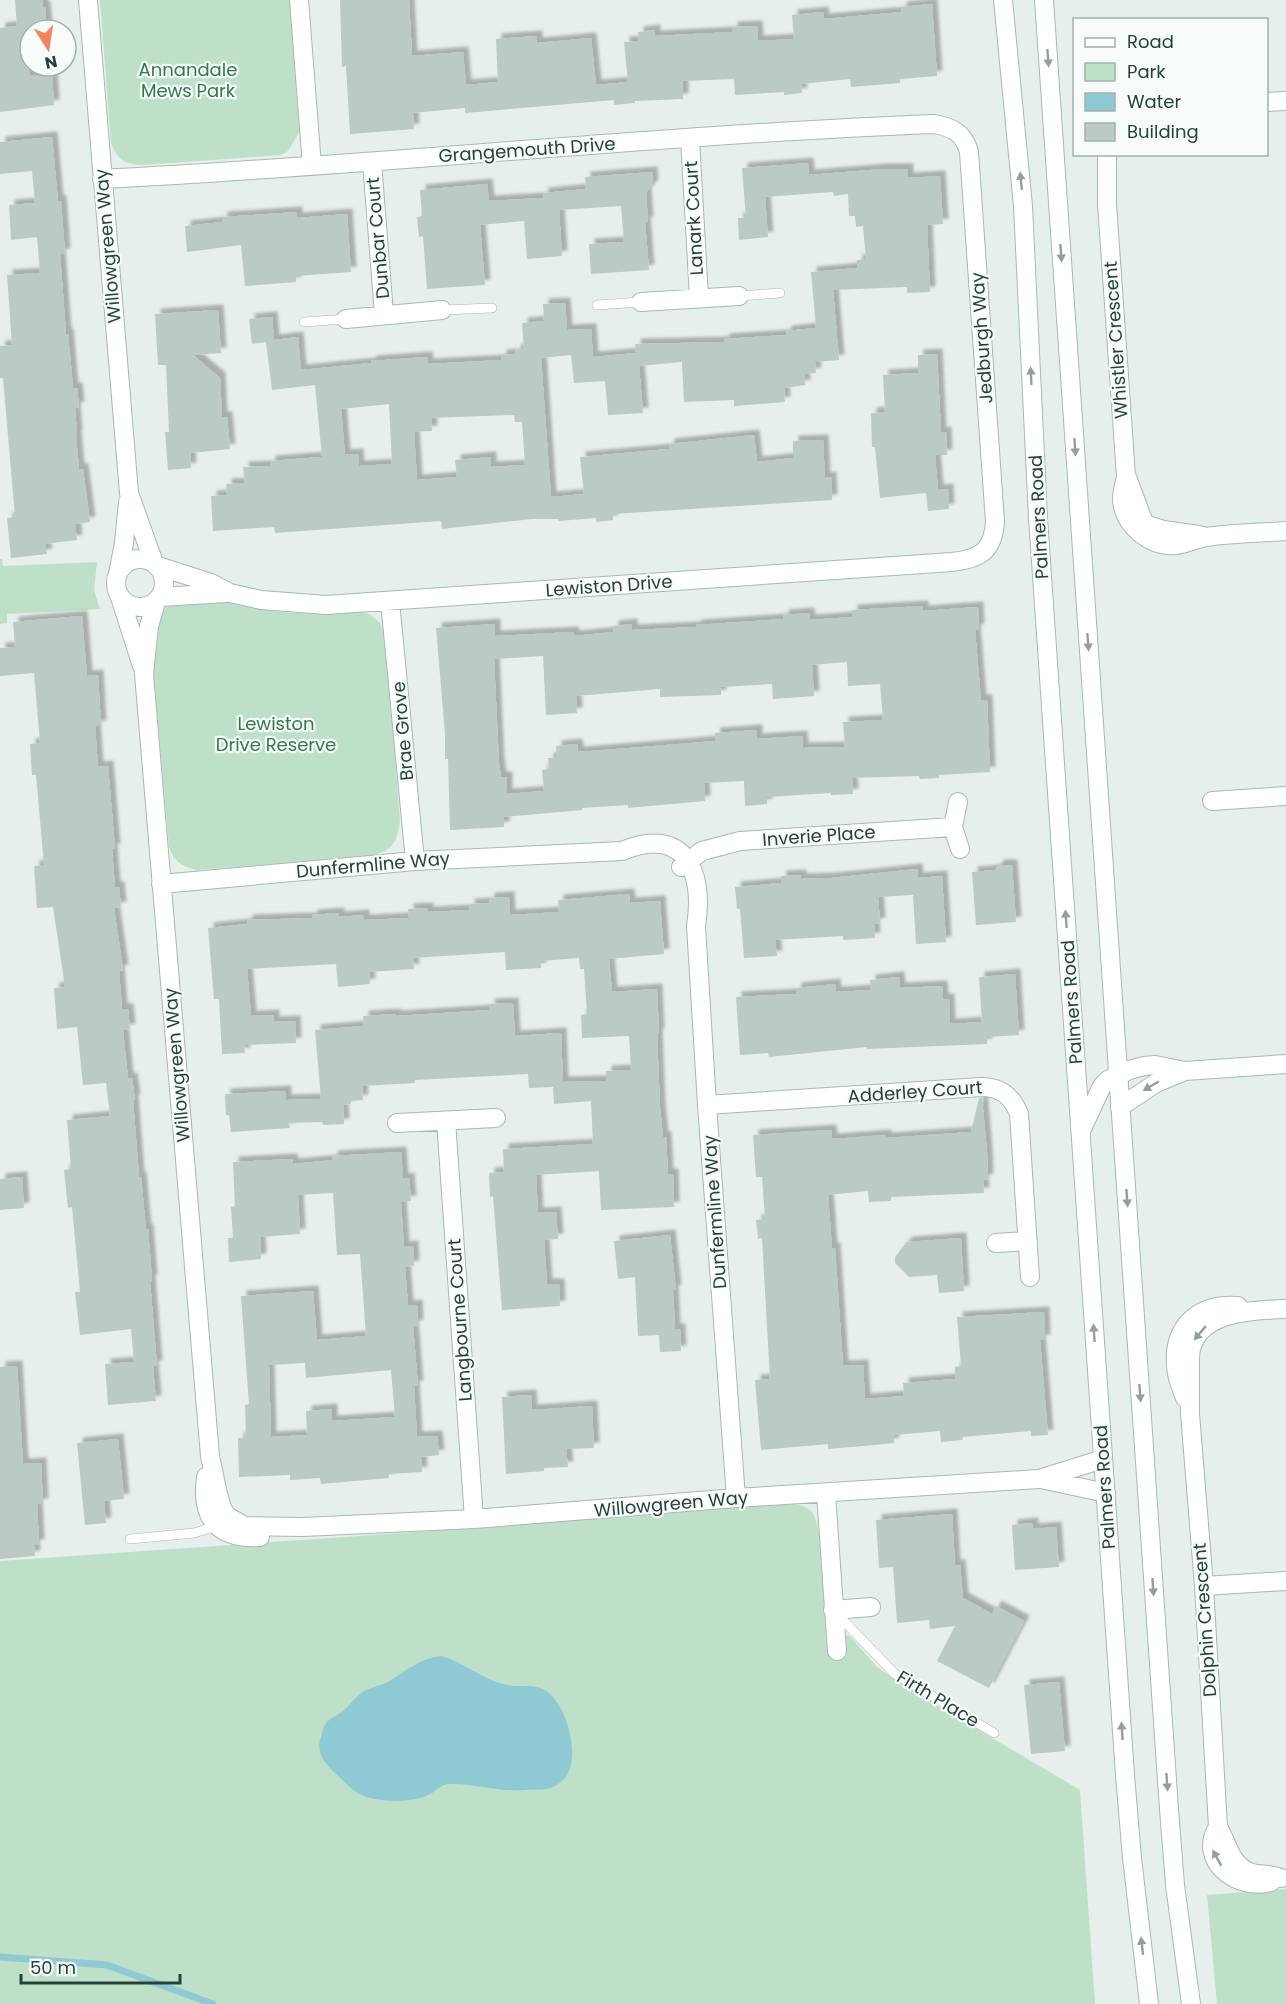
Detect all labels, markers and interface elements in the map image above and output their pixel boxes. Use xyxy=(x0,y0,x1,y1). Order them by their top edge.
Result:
north arrow xyxy=(18,18,78,78)
legend xyxy=(1073,18,1268,156)
text: Road xyxy=(1127,29,1174,54)
one-way arrow xyxy=(1043,49,1053,68)
text: N xyxy=(43,50,59,75)
park label: Annandale Mews Park xyxy=(139,57,237,103)
text: Park xyxy=(1127,59,1166,84)
text: Water xyxy=(1127,89,1181,114)
text: Building xyxy=(1127,119,1199,144)
street label: Grangemouth Drive xyxy=(438,131,616,168)
street label: Lanark Court xyxy=(678,160,709,276)
street label: Willowgreen Way xyxy=(88,168,127,324)
one-way arrow xyxy=(1016,171,1026,190)
street label: Dunbar Court xyxy=(360,176,395,300)
one-way arrow xyxy=(1057,243,1066,262)
street label: Whistler Crescent xyxy=(1098,260,1133,420)
street label: Jedburgh Way xyxy=(964,272,999,405)
one-way arrow xyxy=(1027,366,1036,385)
one-way arrow xyxy=(1070,438,1080,457)
street label: Palmers Road xyxy=(1023,454,1054,580)
street label: Lewiston Drive xyxy=(545,569,673,602)
one-way arrow xyxy=(1084,632,1093,651)
street label: Brae Grove xyxy=(386,680,419,782)
park label: Lewiston Drive Reserve xyxy=(216,711,336,757)
street label: Inverie Place xyxy=(762,819,876,852)
street label: Dunfermline Way xyxy=(295,845,451,884)
one-way arrow xyxy=(1062,910,1071,929)
street label: Palmers Road xyxy=(1055,939,1088,1065)
street label: Willowgreen Way xyxy=(157,987,196,1143)
street label: Adderley Court xyxy=(847,1074,983,1109)
one-way arrow xyxy=(1142,1081,1159,1091)
street label: Dunfermline Way xyxy=(697,1134,732,1290)
one-way arrow xyxy=(1122,1189,1131,1208)
street label: Langbourne Court xyxy=(441,1238,478,1402)
one-way arrow xyxy=(1090,1324,1099,1343)
one-way arrow xyxy=(1194,1325,1207,1340)
one-way arrow xyxy=(1135,1383,1145,1402)
street label: Palmers Road xyxy=(1088,1424,1121,1550)
street label: Willowgreen Way xyxy=(593,1484,749,1523)
street label: Dolphin Crescent xyxy=(1187,1542,1222,1698)
one-way arrow xyxy=(1149,1578,1158,1597)
street label: Firth Place xyxy=(892,1664,984,1733)
one-way arrow xyxy=(1117,1721,1127,1740)
one-way arrow xyxy=(1162,1772,1171,1791)
one-way arrow xyxy=(1212,1850,1222,1867)
one-way arrow xyxy=(1137,1936,1147,1955)
scale bar xyxy=(21,1947,180,1985)
text: 50 m xyxy=(30,1955,76,1980)

